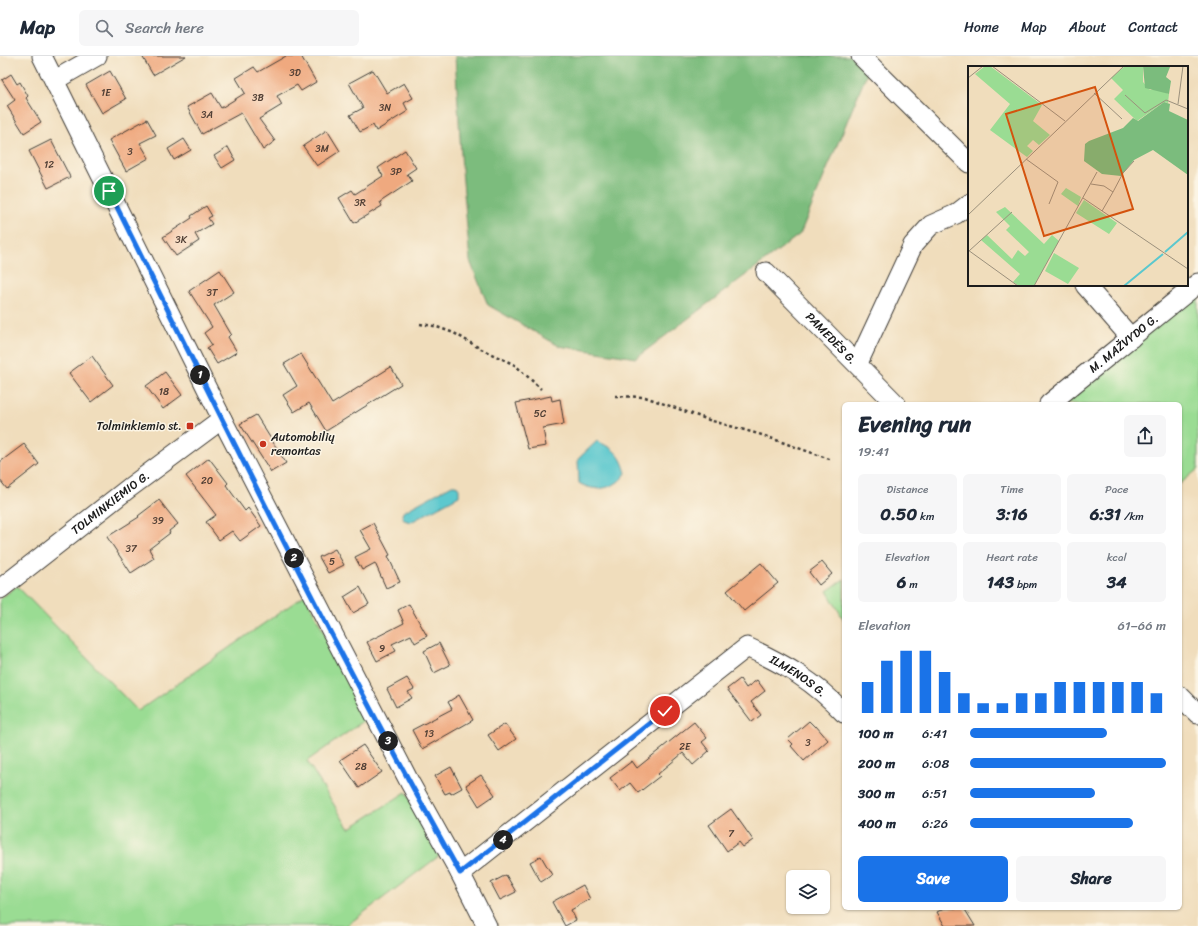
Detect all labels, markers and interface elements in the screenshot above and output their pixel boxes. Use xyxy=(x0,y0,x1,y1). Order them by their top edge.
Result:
search box xyxy=(79,10,359,46)
text: Map xyxy=(20,11,55,44)
text: Search here xyxy=(125,15,204,41)
text: Home xyxy=(964,15,999,40)
text: Map xyxy=(1021,15,1047,40)
text: About xyxy=(1069,15,1106,40)
text: Contact xyxy=(1128,15,1178,40)
icon: search xyxy=(93,17,115,39)
house number: 3D xyxy=(289,64,301,82)
inset map xyxy=(968,66,1188,286)
house number: 1E xyxy=(101,84,112,102)
house number: 3B xyxy=(252,89,265,107)
house number: 3N xyxy=(379,99,391,117)
house number: 3A xyxy=(201,106,213,124)
house number: 3M xyxy=(315,140,330,158)
house number: 3 xyxy=(127,143,133,161)
house number: 12 xyxy=(44,156,54,174)
house number: 3P xyxy=(390,163,402,181)
pin xyxy=(92,174,126,208)
icon: arrive xyxy=(98,180,120,202)
house number: 3R xyxy=(354,194,366,212)
house number: 3K xyxy=(175,231,188,249)
house number: 3T xyxy=(206,284,219,302)
street label: PAMEDĖS G. xyxy=(800,307,862,370)
street label: M. MAŽVYDO G. xyxy=(1084,308,1163,379)
pin: 1 xyxy=(190,365,210,385)
text: 1 xyxy=(198,365,202,384)
house number: 18 xyxy=(159,383,169,401)
house number: 5C xyxy=(534,405,547,423)
text: Evening run xyxy=(858,405,971,444)
place label: Tolminkiemio st. xyxy=(97,415,182,437)
button: share xyxy=(1124,415,1166,457)
marker: Tolminkiemio st. xyxy=(185,421,195,431)
place label: Automobilių remontas xyxy=(270,426,335,462)
marker: Automobilių remontas xyxy=(258,439,268,449)
text: 19:41 xyxy=(858,440,889,463)
street label: TOLMINKIEMIO G. xyxy=(66,465,154,541)
house number: 20 xyxy=(201,472,213,490)
text: Distance xyxy=(886,480,928,499)
text: Time xyxy=(1000,480,1024,499)
text: Pace xyxy=(1105,480,1128,499)
text: 0.50 xyxy=(880,499,917,529)
text: 3:16 xyxy=(996,499,1028,529)
text: 6:31 xyxy=(1090,499,1121,529)
text: km xyxy=(917,507,934,526)
text: /km xyxy=(1121,507,1144,526)
house number: 39 xyxy=(152,512,164,530)
house number: 37 xyxy=(125,540,138,558)
pin: 2 xyxy=(284,548,304,568)
text: 2 xyxy=(291,548,297,567)
text: Elevation xyxy=(885,548,930,567)
text: Heart rate xyxy=(986,548,1038,567)
text: kcal xyxy=(1107,548,1127,567)
house number: 5 xyxy=(329,553,335,571)
text: 6 xyxy=(897,567,907,597)
text: 143 xyxy=(987,567,1014,597)
text: 34 xyxy=(1107,567,1127,597)
text: m xyxy=(907,575,918,594)
text: bpm xyxy=(1014,575,1037,594)
text: Elevation xyxy=(858,614,911,637)
text: 61–66 m xyxy=(1118,614,1166,637)
house number: 9 xyxy=(379,640,385,658)
street label: ILMENOS G. xyxy=(765,648,832,703)
pin xyxy=(648,694,682,728)
icon: check xyxy=(654,700,676,722)
text: 100 m xyxy=(858,722,893,745)
text: 6:41 xyxy=(922,722,947,745)
house number: 13 xyxy=(424,725,434,743)
pin: 3 xyxy=(378,731,398,751)
text: 3 xyxy=(385,731,391,750)
house number: 3 xyxy=(805,734,811,752)
house number: 2E xyxy=(679,738,692,756)
text: 200 m xyxy=(858,752,895,775)
text: 6:08 xyxy=(922,752,949,775)
house number: 28 xyxy=(355,758,367,776)
text: 300 m xyxy=(858,782,895,805)
text: 6:51 xyxy=(922,782,947,805)
text: 400 m xyxy=(858,812,896,835)
text: 6:26 xyxy=(922,812,948,835)
house number: 7 xyxy=(728,825,735,843)
pin: 4 xyxy=(493,830,513,850)
text: 4 xyxy=(500,830,506,849)
button: Save xyxy=(858,856,1008,902)
button: Share xyxy=(1016,856,1166,902)
map controls xyxy=(786,870,830,914)
button: layers xyxy=(786,870,830,914)

